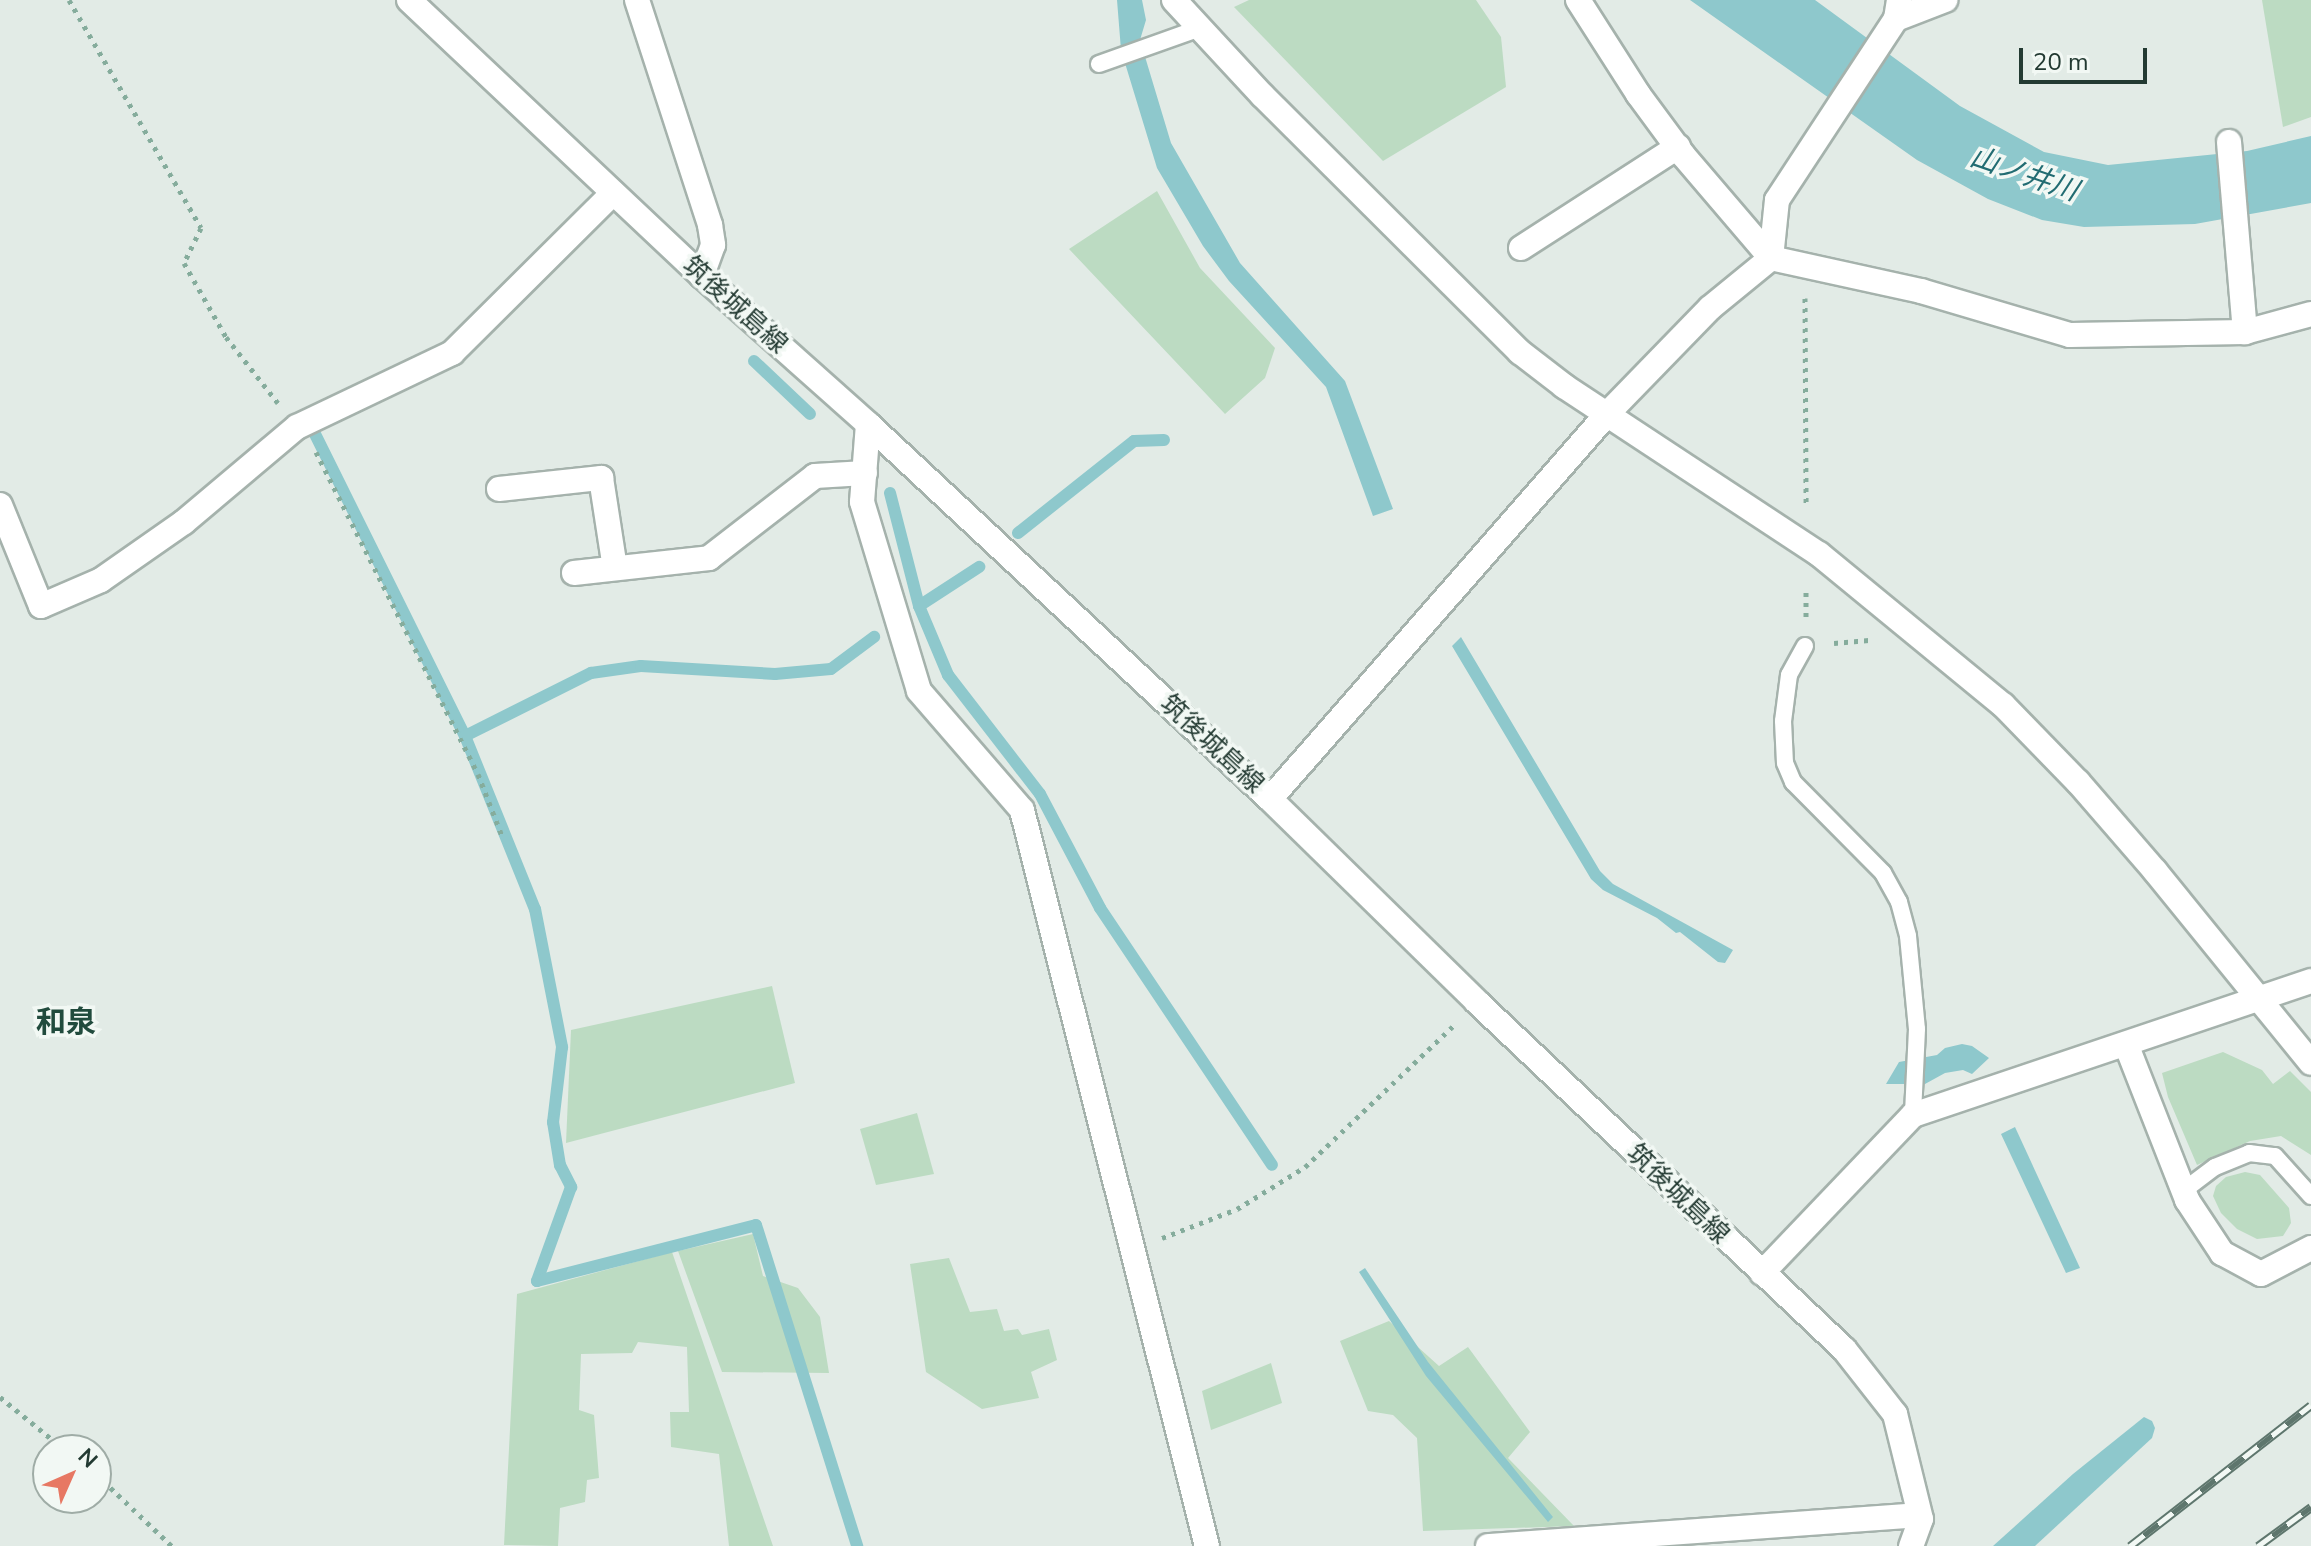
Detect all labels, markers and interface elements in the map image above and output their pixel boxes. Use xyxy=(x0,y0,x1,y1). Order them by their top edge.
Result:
scale bar xyxy=(2023,32,2151,82)
text: 20 m xyxy=(2033,46,2089,78)
water label: 山ノ井川 xyxy=(1966,140,2082,208)
street label: 筑後城島線 xyxy=(676,250,794,360)
street label: 筑後城島線 xyxy=(1154,688,1270,800)
district label: 和泉 xyxy=(36,1005,96,1041)
street label: 筑後城島線 xyxy=(1620,1138,1736,1250)
north arrow xyxy=(32,1434,112,1514)
text: N xyxy=(71,1442,104,1475)

